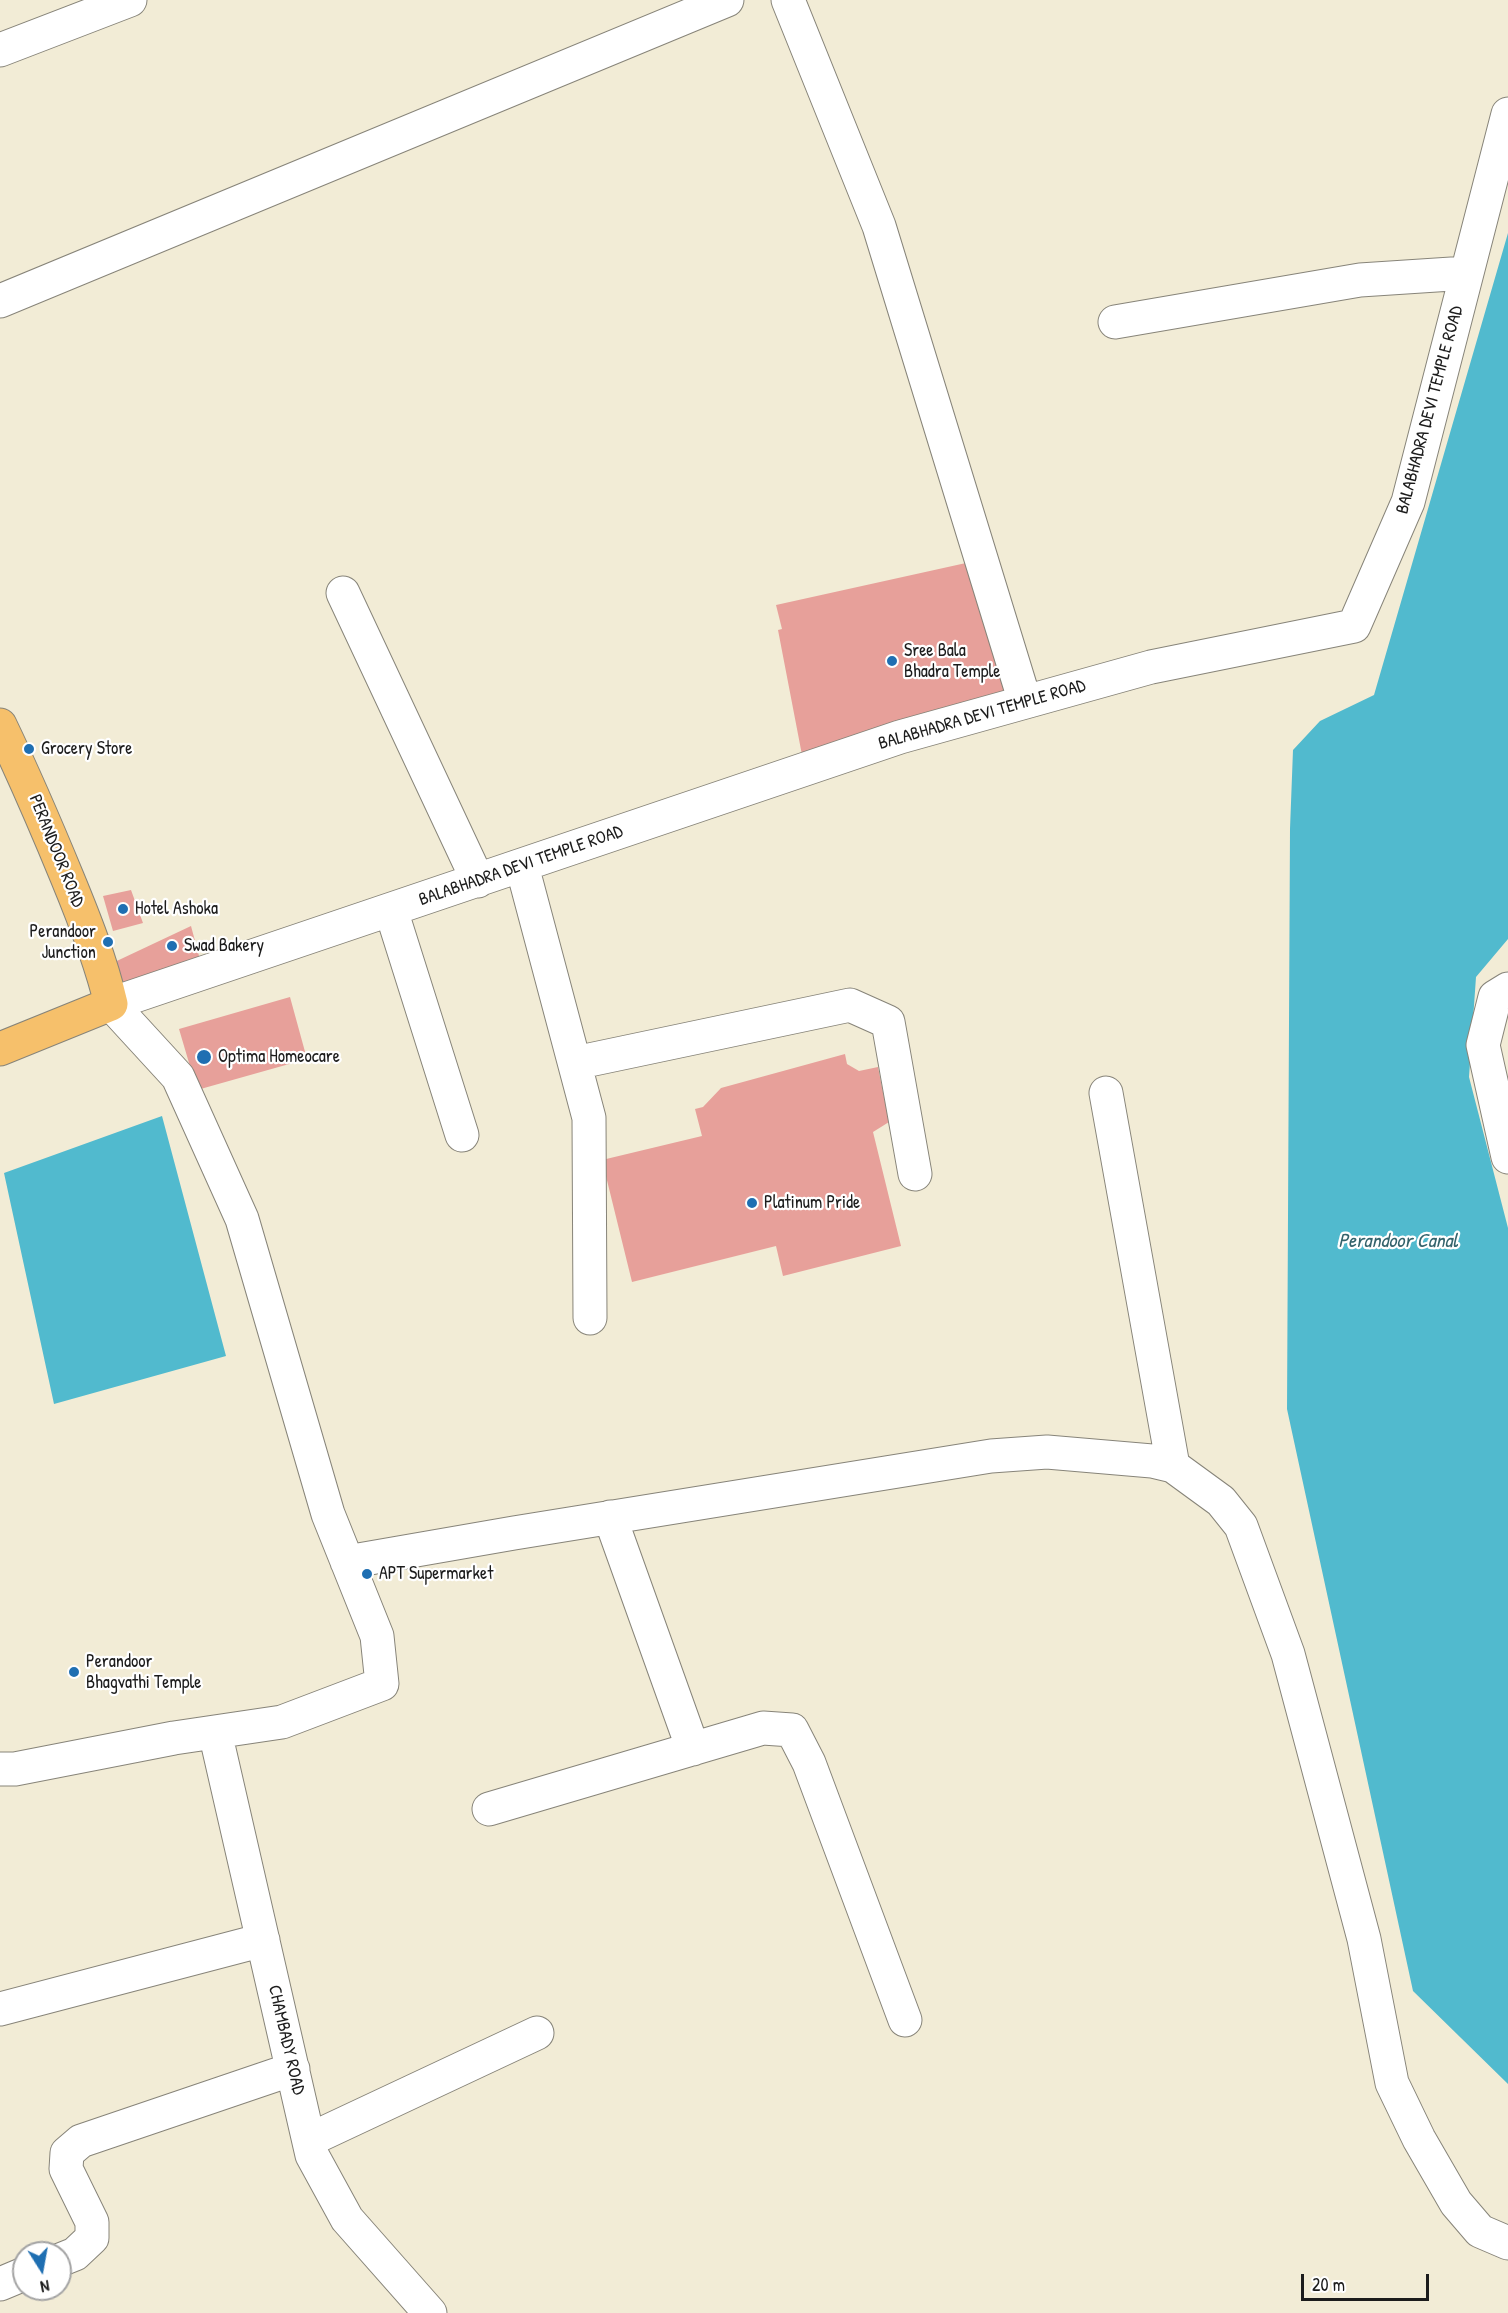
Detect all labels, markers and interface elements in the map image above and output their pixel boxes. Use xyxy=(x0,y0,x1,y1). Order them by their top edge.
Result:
street label: BALABHADRA DEVI TEMPLE ROAD xyxy=(1392,304,1468,516)
place label: Sree Bala Bhadra Temple xyxy=(904,640,1000,682)
marker: Sree Bala Bhadra Temple xyxy=(885,654,899,668)
street label: BALABHADRA DEVI TEMPLE ROAD xyxy=(876,675,1088,755)
place label: Grocery Store xyxy=(41,738,132,760)
marker: Grocery Store xyxy=(22,742,36,756)
street label: PERANDOOR ROAD xyxy=(24,792,88,910)
street label: BALABHADRA DEVI TEMPLE ROAD xyxy=(416,821,626,911)
place label: Hotel Ashoka xyxy=(135,898,218,920)
marker: Hotel Ashoka xyxy=(116,902,130,916)
place label: Perandoor Junction xyxy=(30,921,96,964)
marker: Perandoor Junction xyxy=(101,935,115,949)
place label: Swad Bakery xyxy=(184,935,264,957)
marker: Swad Bakery xyxy=(165,939,179,953)
place label: Optima Homeocare xyxy=(218,1046,340,1068)
marker: Optima Homeocare xyxy=(195,1048,213,1066)
place label: Platinum Pride xyxy=(764,1192,860,1214)
marker: Platinum Pride xyxy=(745,1196,759,1210)
water label: Perandoor Canal xyxy=(1338,1230,1458,1254)
place label: APT Supermarket xyxy=(379,1563,493,1585)
marker: APT Supermarket xyxy=(360,1567,374,1581)
place label: Perandoor Bhagvathi Temple xyxy=(86,1651,201,1694)
marker: Perandoor Bhagvathi Temple xyxy=(67,1665,81,1679)
street label: CHAMBADY ROAD xyxy=(263,1983,309,2097)
north arrow xyxy=(12,2241,72,2301)
scale bar xyxy=(1304,2262,1432,2300)
text: 20 m xyxy=(1312,2272,1345,2297)
text: N xyxy=(39,2275,51,2298)

